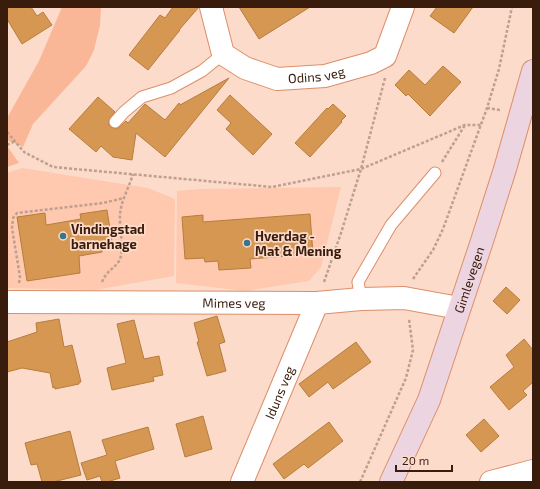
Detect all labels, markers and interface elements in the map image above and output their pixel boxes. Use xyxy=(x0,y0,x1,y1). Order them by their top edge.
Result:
street label: Odins veg xyxy=(287,63,347,86)
place label: Vindingstad barnehage xyxy=(71,221,145,252)
place label: Hverdag - Mat & Mening xyxy=(255,228,342,259)
marker: Vindingstad barnehage xyxy=(58,231,68,241)
marker: Hverdag - Mat & Mening xyxy=(242,238,252,248)
street label: Gimlevegen xyxy=(451,245,488,315)
street label: Mimes veg xyxy=(202,295,266,311)
street label: Iduns veg xyxy=(261,364,298,422)
scale bar xyxy=(396,447,452,473)
text: 20 m xyxy=(402,453,429,467)

